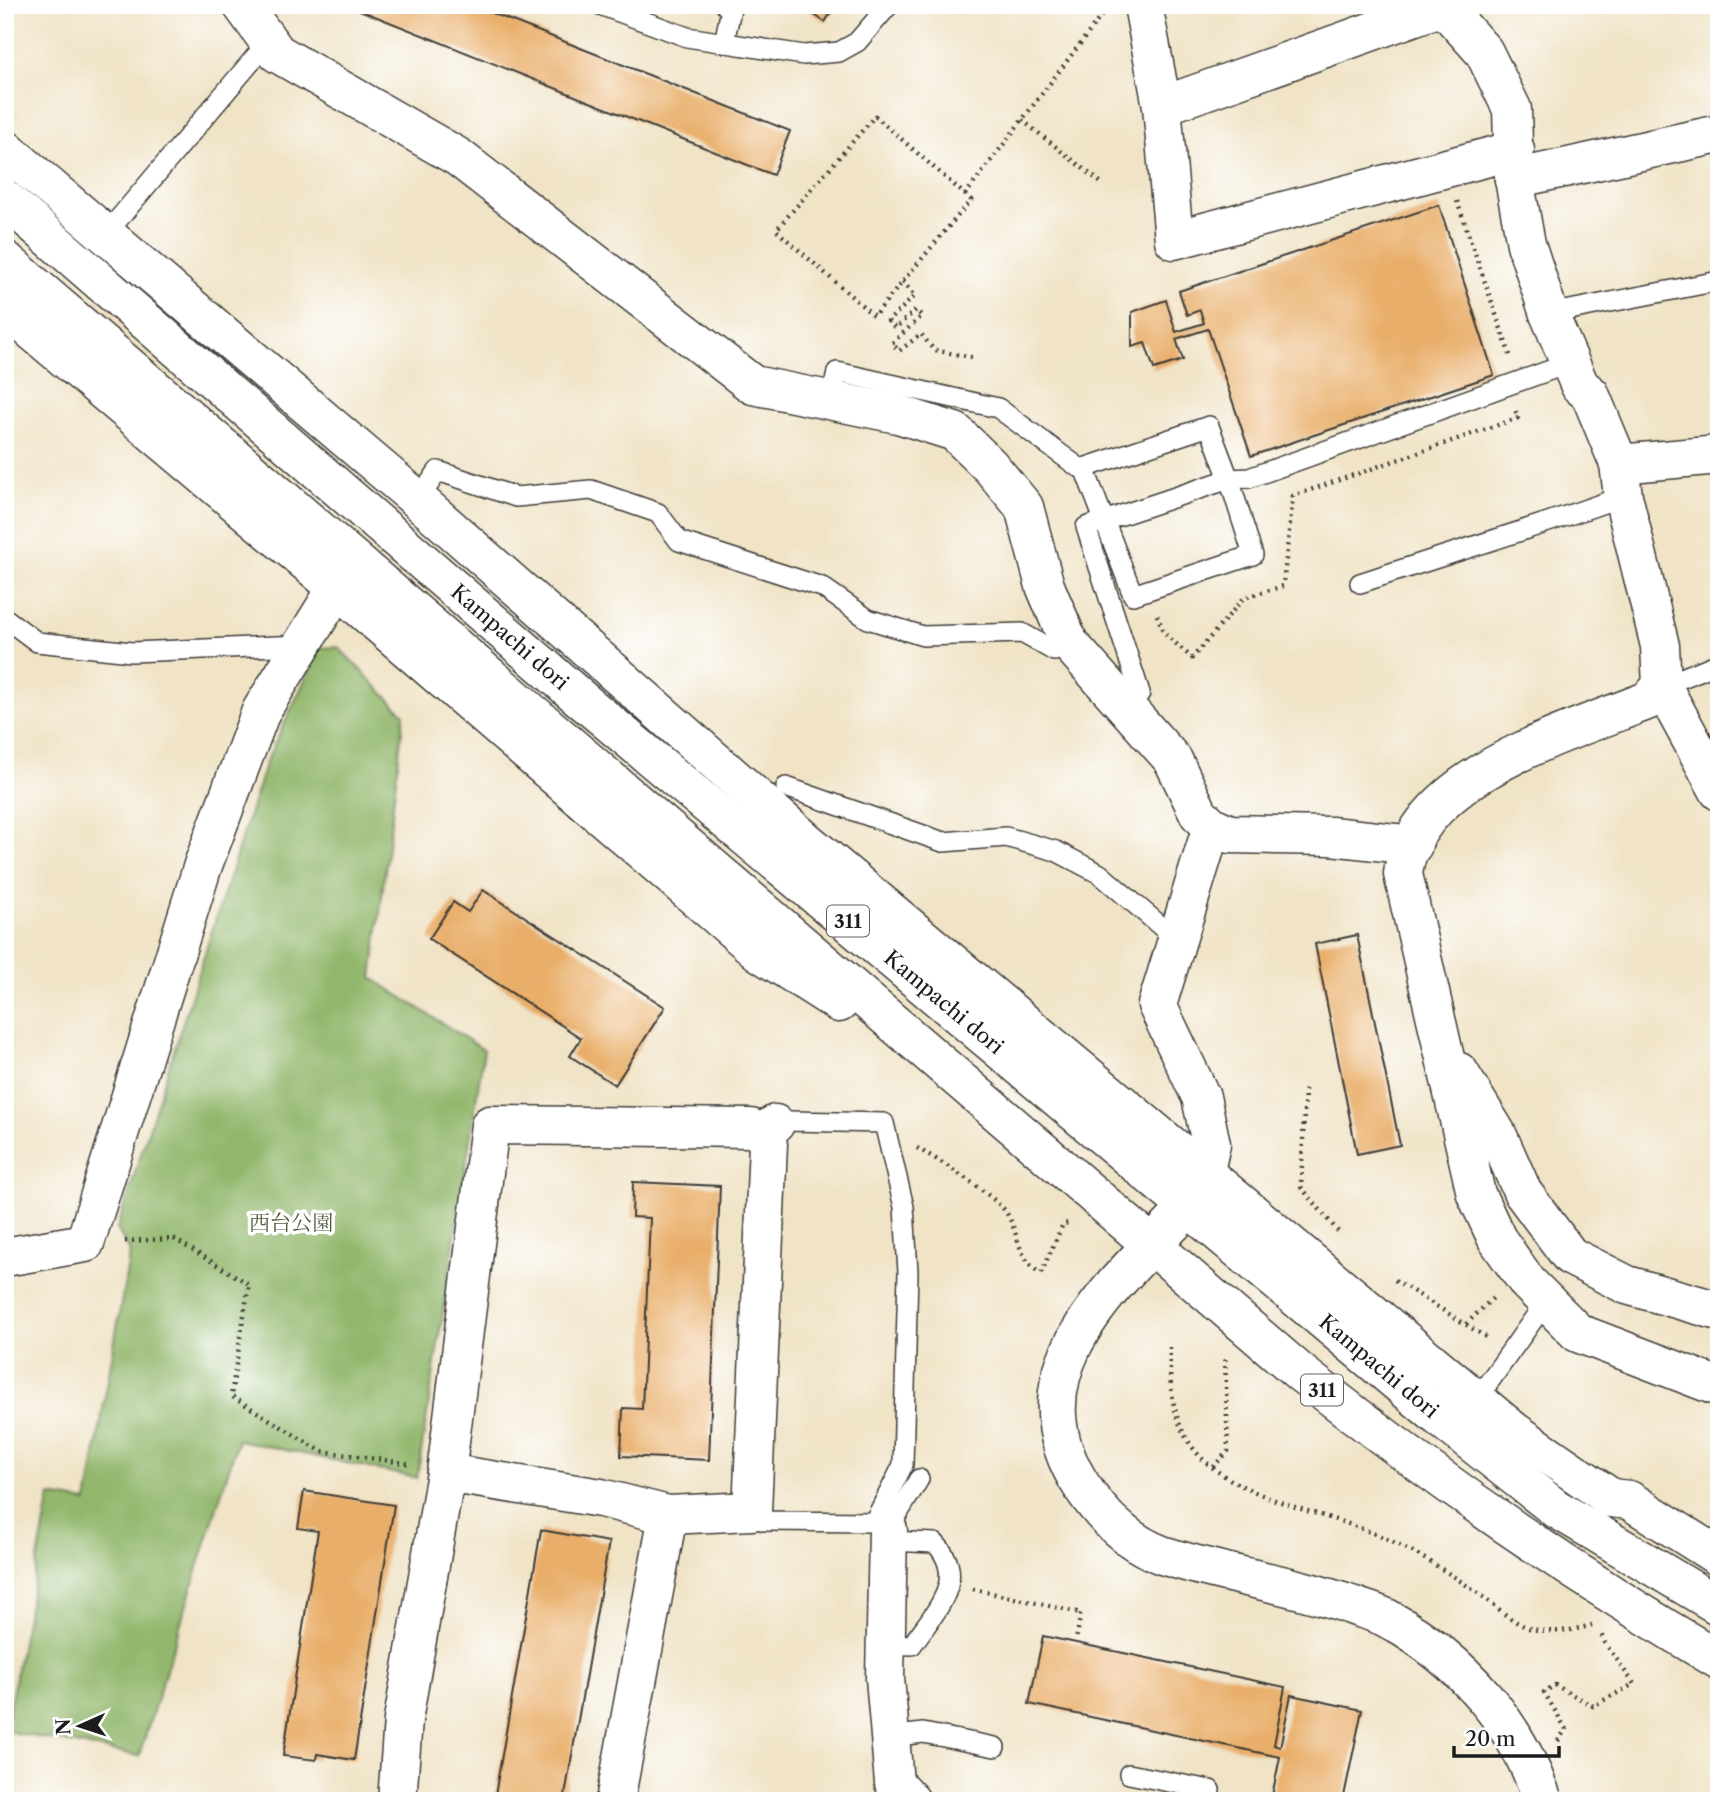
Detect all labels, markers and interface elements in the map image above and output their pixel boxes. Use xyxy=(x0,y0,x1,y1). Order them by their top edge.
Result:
street label: Kampachi dori xyxy=(446,579,574,695)
road number: 311 xyxy=(827,906,869,937)
street label: Kampachi dori xyxy=(879,945,1009,1059)
park label: 西台公園 xyxy=(249,1210,333,1235)
street label: Kampachi dori xyxy=(1314,1309,1444,1423)
road number: 311 xyxy=(1301,1374,1343,1406)
north arrow xyxy=(46,1690,116,1760)
scale bar xyxy=(1454,1715,1560,1759)
text: N xyxy=(52,1718,75,1736)
text: 20 m xyxy=(1465,1726,1516,1751)

